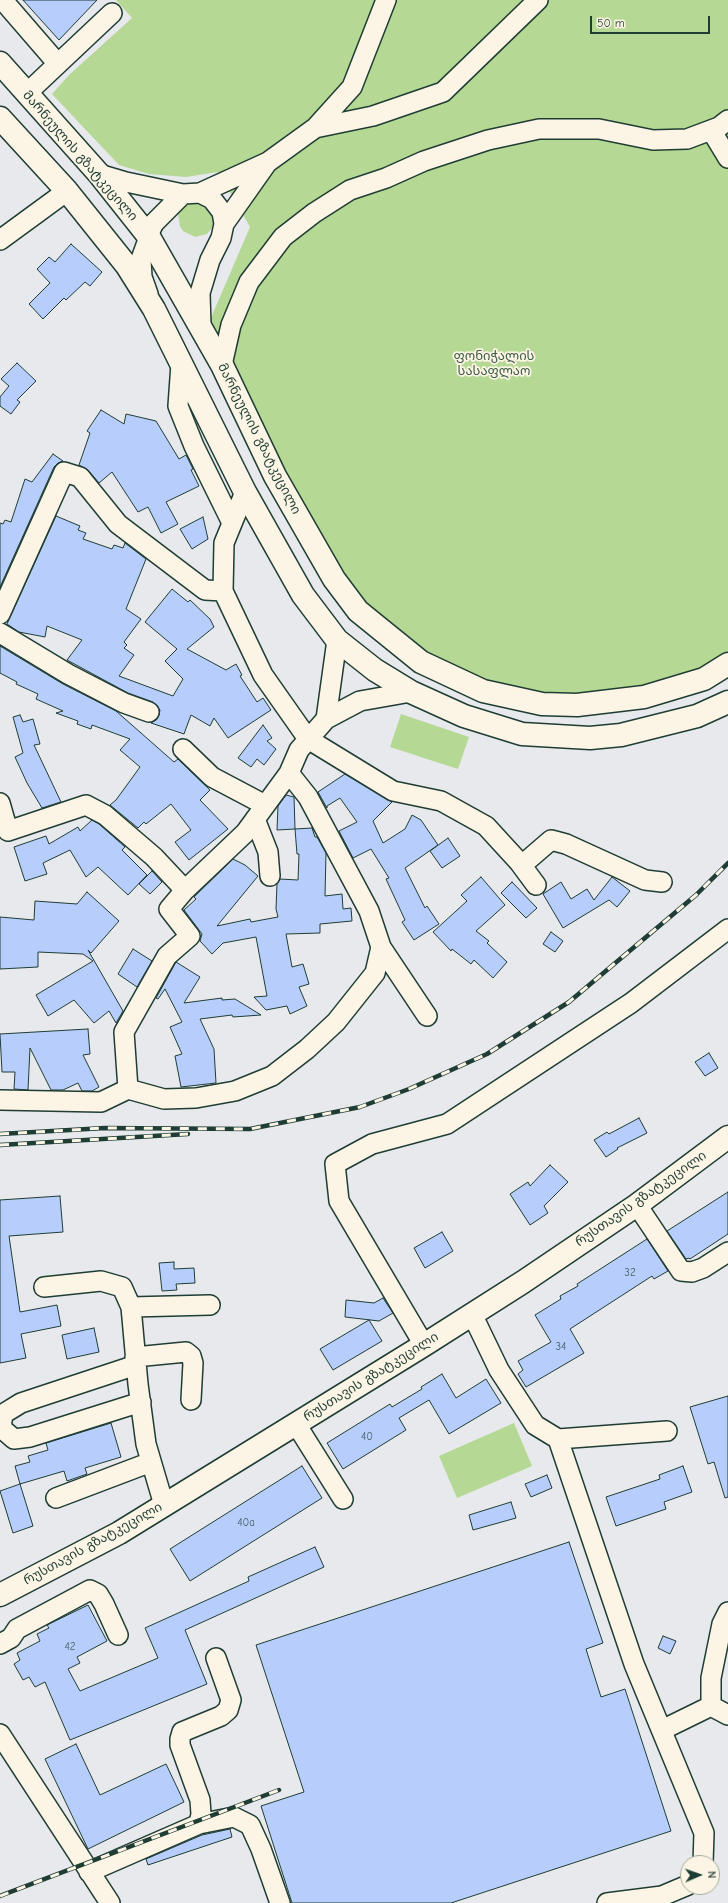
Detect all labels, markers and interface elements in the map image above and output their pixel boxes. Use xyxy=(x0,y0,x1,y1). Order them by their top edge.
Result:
scale bar xyxy=(592,8,712,34)
text: 50 m xyxy=(597,16,625,30)
street label: მარნეულის გზატკეცილი xyxy=(19,88,141,224)
park label: ფონიჭალის სასაფლაო xyxy=(454,348,534,379)
street label: მარნეულის გზატკეცილი xyxy=(214,361,304,517)
street label: რუსთავის გზატკეცილი xyxy=(573,1148,709,1250)
house number: 32 xyxy=(624,1266,636,1280)
street label: რუსთავის გზატკეცილი xyxy=(301,1329,441,1425)
house number: 34 xyxy=(556,1340,566,1354)
house number: 40 xyxy=(361,1430,373,1444)
street label: რუსთავის გზატკეცილი xyxy=(21,1499,165,1589)
house number: 40a xyxy=(237,1516,255,1530)
house number: 42 xyxy=(64,1640,76,1654)
north arrow xyxy=(680,1855,720,1895)
text: N xyxy=(705,1871,718,1878)

